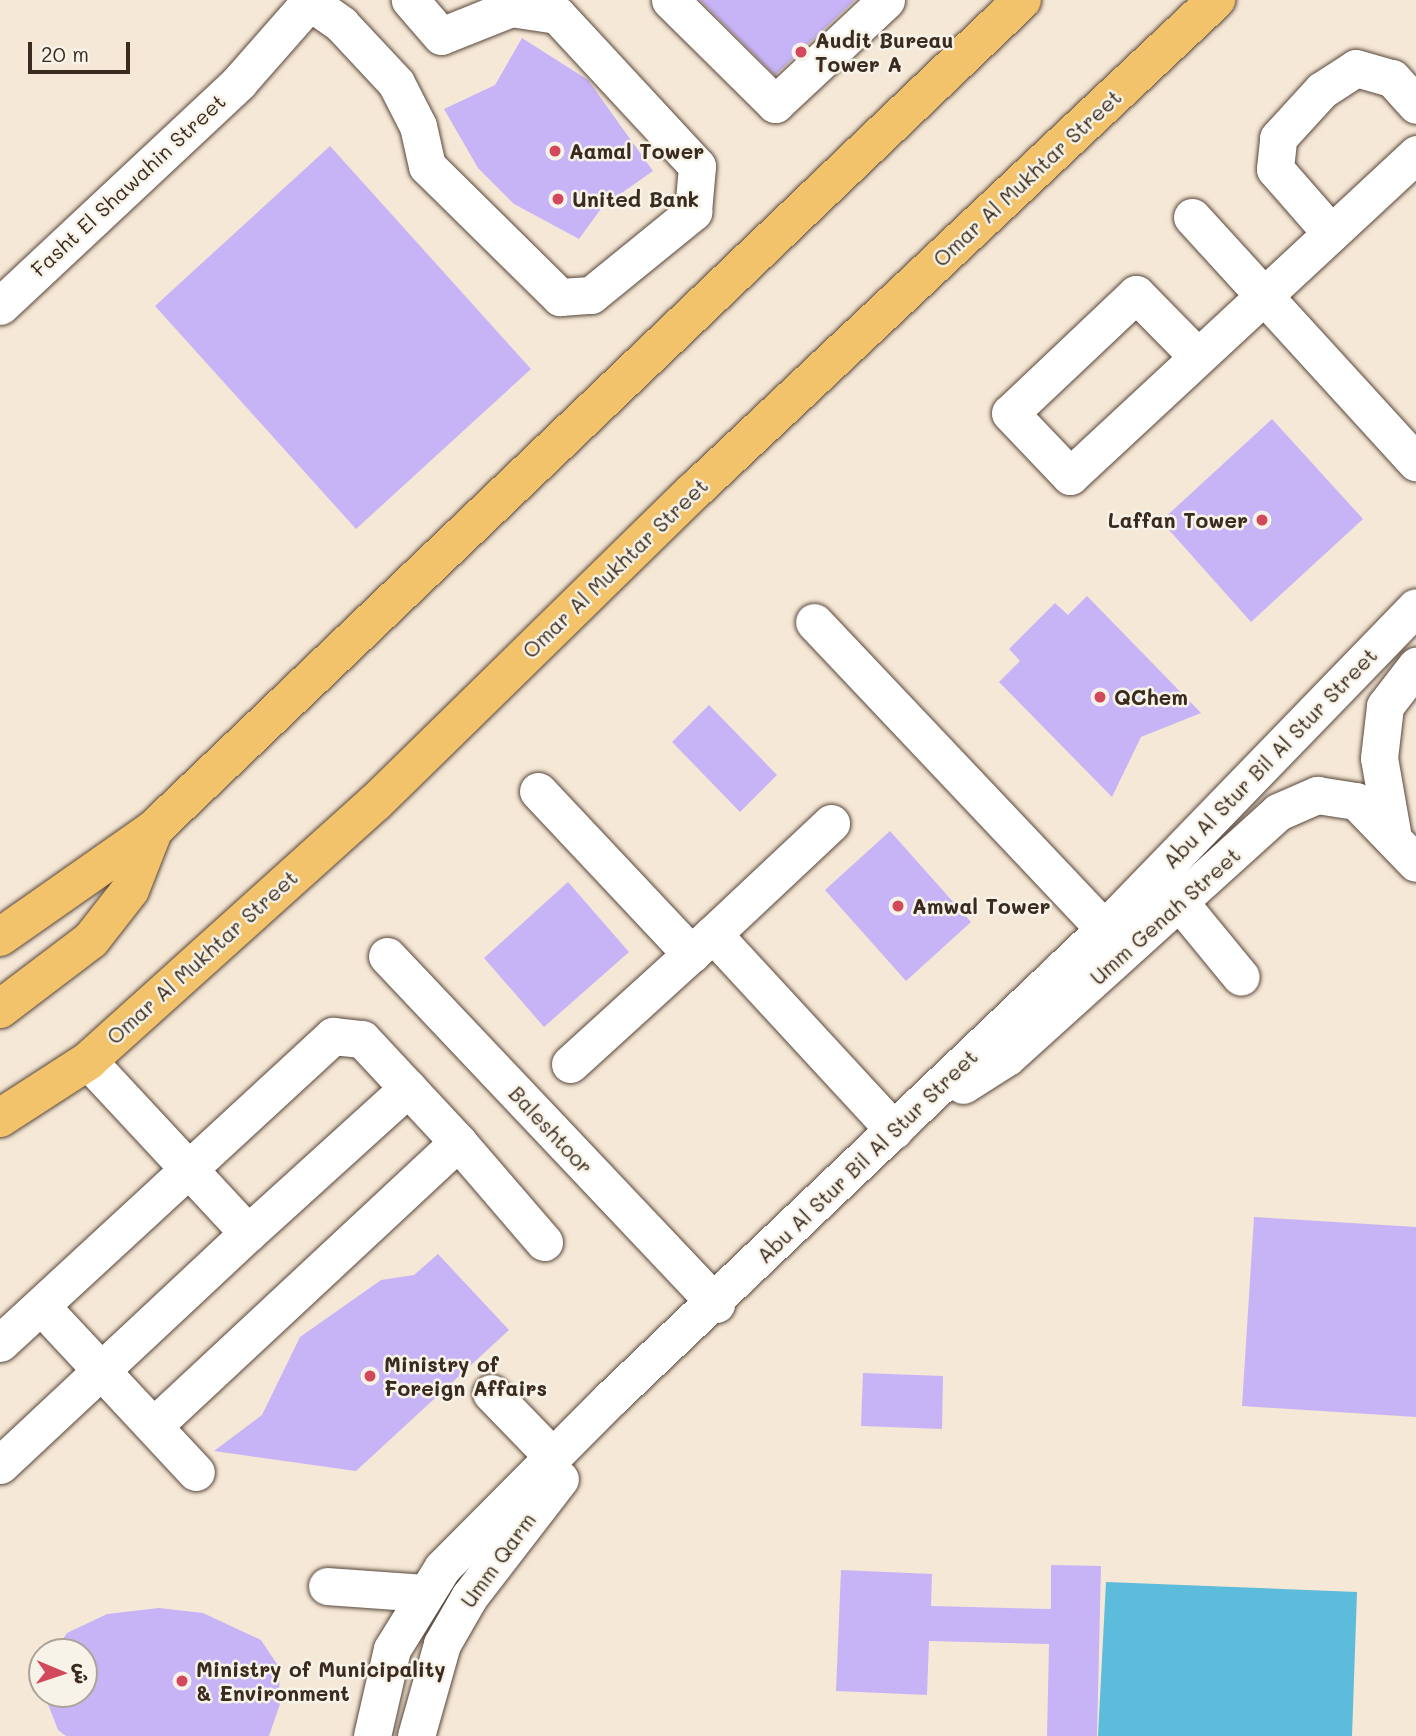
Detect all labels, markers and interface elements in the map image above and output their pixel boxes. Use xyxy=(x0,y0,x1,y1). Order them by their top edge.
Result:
place label: Audit Bureau Tower A xyxy=(815,27,954,77)
scale bar xyxy=(32,28,133,72)
text: 20 m xyxy=(41,40,89,67)
marker: Audit Bureau Tower A xyxy=(793,44,809,60)
street label: Omar Al Mukhtar Street xyxy=(928,84,1126,272)
street label: Fasht El Shawahin Street xyxy=(26,88,230,282)
place label: Aamal Tower xyxy=(569,138,704,164)
marker: Aamal Tower xyxy=(547,143,563,159)
place label: United Bank xyxy=(572,186,699,212)
marker: United Bank xyxy=(550,191,566,207)
street label: Omar Al Mukhtar Street xyxy=(517,473,713,663)
place label: Laffan Tower xyxy=(1108,507,1248,533)
marker: Laffan Tower xyxy=(1254,512,1270,528)
street label: Abu Al Stur Bil Al Stur Street xyxy=(1158,642,1382,874)
place label: QChem xyxy=(1114,684,1188,710)
marker: QChem xyxy=(1092,689,1108,705)
street label: Umm Genah Street xyxy=(1085,842,1245,990)
street label: Omar Al Mukhtar Street xyxy=(101,865,303,1049)
place label: Amwal Tower xyxy=(912,893,1050,919)
marker: Amwal Tower xyxy=(890,898,906,914)
street label: Abu Al Stur Bil Al Stur Street xyxy=(751,1044,983,1268)
street label: Baleshtoor xyxy=(504,1081,598,1179)
place label: Ministry of Foreign Affairs xyxy=(384,1351,547,1401)
marker: Ministry of Foreign Affairs xyxy=(362,1368,378,1384)
street label: Umm Qarm xyxy=(455,1508,541,1612)
north arrow xyxy=(28,1638,98,1708)
place label: Ministry of Municipality & Environment xyxy=(196,1656,446,1706)
text: ش xyxy=(70,1663,95,1685)
marker: Ministry of Municipality & Environment xyxy=(174,1673,190,1689)

